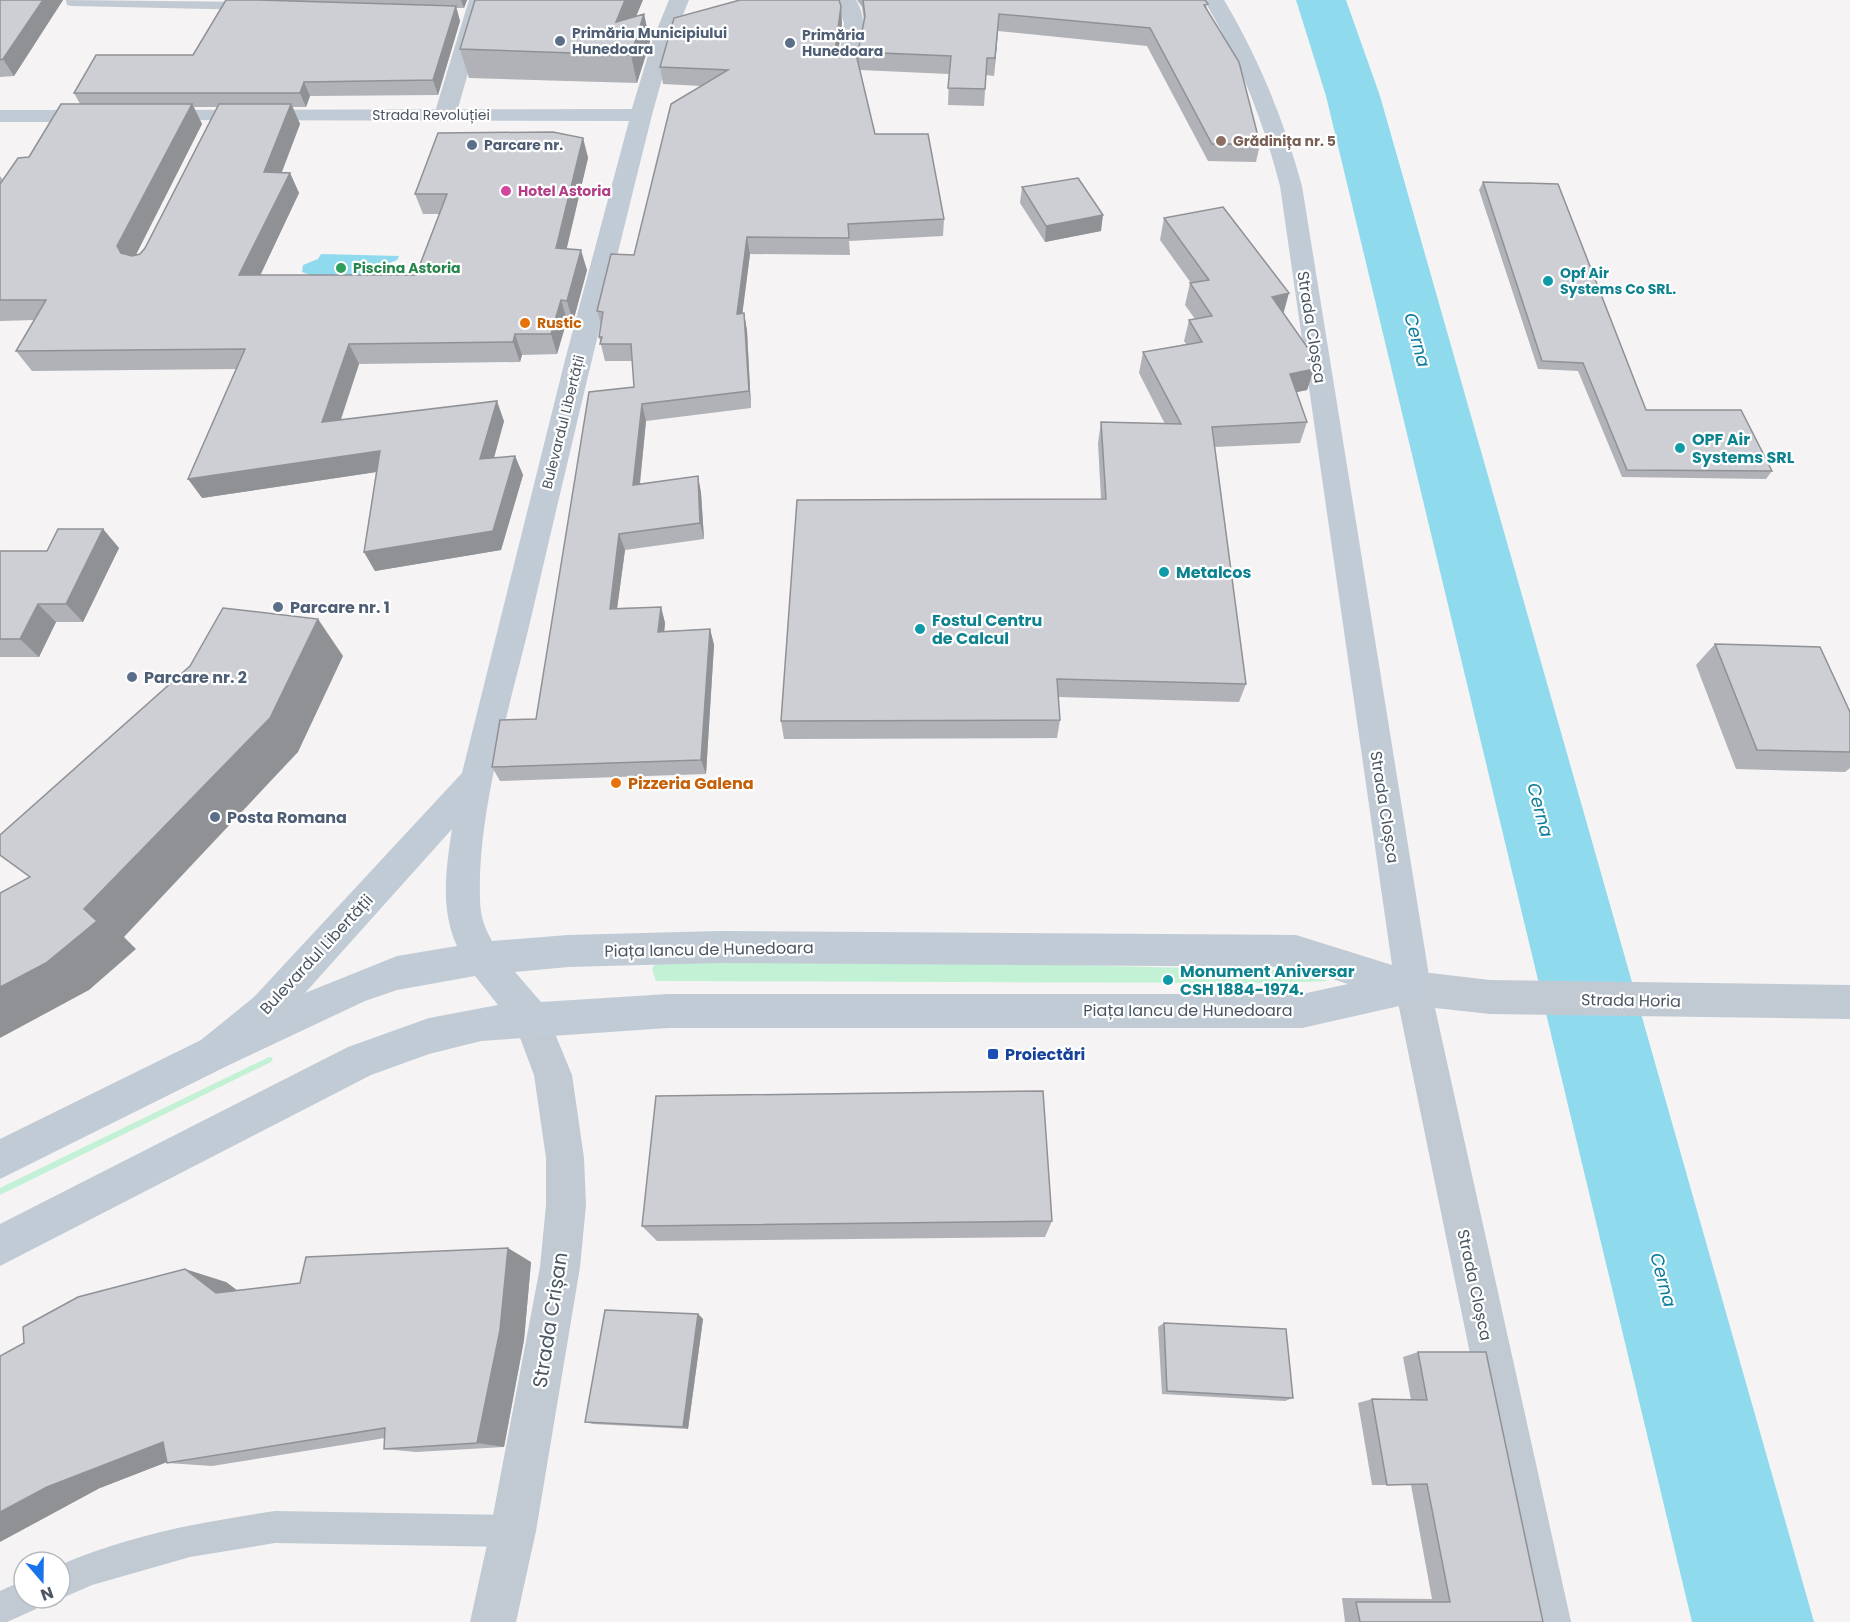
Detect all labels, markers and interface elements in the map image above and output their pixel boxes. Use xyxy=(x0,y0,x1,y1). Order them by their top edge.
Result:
place label: Primăria Municipiului Hunedoara xyxy=(572,23,727,59)
place label: Primăria Hunedoara xyxy=(802,25,883,61)
marker: Primăria Municipiului Hunedoara xyxy=(553,34,567,48)
marker: Primăria Hunedoara xyxy=(783,36,797,50)
street label: Strada Revoluției xyxy=(372,105,490,125)
place label: Grădinița nr. 5 xyxy=(1233,131,1336,151)
marker: Grădinița nr. 5 xyxy=(1214,134,1228,148)
place label: Parcare nr. xyxy=(484,135,563,155)
marker: Parcare nr. xyxy=(465,138,479,152)
place label: Hotel Astoria xyxy=(518,181,611,201)
marker: Hotel Astoria xyxy=(499,184,513,198)
place label: Piscina Astoria xyxy=(353,258,461,278)
marker: Piscina Astoria xyxy=(334,261,348,275)
place label: Opf Air Systems Co SRL. xyxy=(1560,263,1676,299)
street label: Strada Cloșca xyxy=(1291,269,1332,385)
marker: Opf Air Systems Co SRL. xyxy=(1541,274,1555,288)
water label: Cerna xyxy=(1398,310,1437,370)
place label: Rustic xyxy=(537,313,582,333)
marker: Rustic xyxy=(518,316,532,330)
street label: Bulevardul Libertății xyxy=(537,353,589,491)
place label: OPF Air Systems SRL xyxy=(1692,428,1795,469)
marker: OPF Air Systems SRL xyxy=(1673,441,1687,455)
place label: Metalcos xyxy=(1176,561,1251,584)
marker: Metalcos xyxy=(1157,565,1171,579)
place label: Parcare nr. 1 xyxy=(290,596,390,619)
marker: Parcare nr. 1 xyxy=(271,600,285,614)
place label: Fostul Centru de Calcul xyxy=(932,609,1042,650)
marker: Fostul Centru de Calcul xyxy=(913,622,927,636)
place label: Parcare nr. 2 xyxy=(144,666,247,689)
marker: Parcare nr. 2 xyxy=(125,670,139,684)
street label: Strada Cloșca xyxy=(1364,749,1405,865)
place label: Pizzeria Galena xyxy=(628,772,754,795)
marker: Pizzeria Galena xyxy=(609,776,623,790)
water label: Cerna xyxy=(1521,780,1560,840)
place label: Posta Romana xyxy=(227,806,347,829)
marker: Posta Romana xyxy=(208,810,222,824)
street label: Bulevardul Libertății xyxy=(254,889,378,1020)
street label: Piața Iancu de Hunedoara xyxy=(604,936,814,963)
place label: Monument Aniversar CSH 1884-1974. xyxy=(1180,960,1355,1001)
marker: Monument Aniversar CSH 1884-1974. xyxy=(1161,973,1175,987)
street label: Strada Horia xyxy=(1581,988,1681,1013)
street label: Piața Iancu de Hunedoara xyxy=(1083,999,1293,1022)
place label: Proiectări xyxy=(1005,1043,1085,1066)
marker: Proiectări xyxy=(986,1047,1000,1061)
street label: Strada Cloșca xyxy=(1451,1227,1498,1343)
street label: Strada Crișan xyxy=(525,1250,575,1390)
water label: Cerna xyxy=(1644,1250,1683,1310)
north arrow xyxy=(12,1550,72,1610)
text: N xyxy=(37,1581,57,1606)

